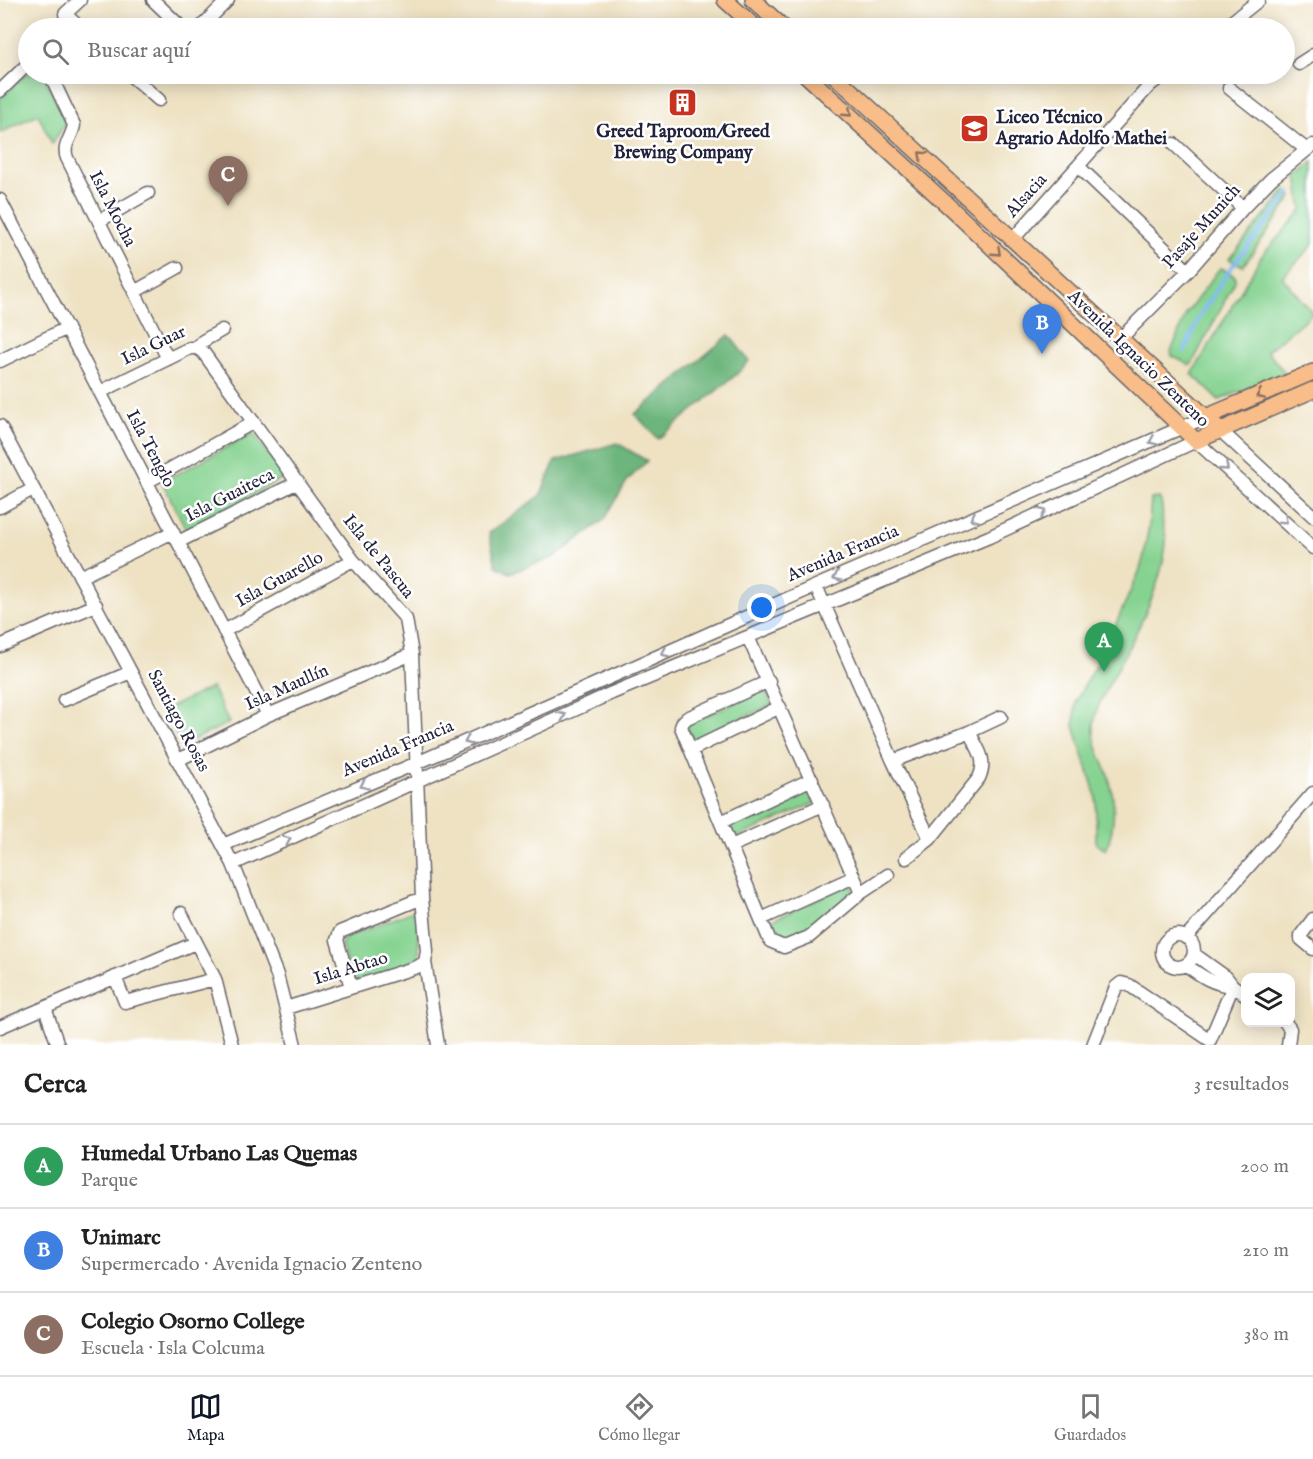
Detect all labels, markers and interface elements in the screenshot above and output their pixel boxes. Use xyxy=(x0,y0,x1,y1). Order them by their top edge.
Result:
search box xyxy=(18,18,1295,84)
icon: search xyxy=(39,35,72,68)
text: Buscar aquí xyxy=(87,37,190,65)
building icon: Greed Taproom/Greed Brewing Company xyxy=(667,87,699,119)
one-way arrow xyxy=(841,106,852,117)
place label: Liceo Técnico Agrario Adolfo Mathei xyxy=(995,107,1167,151)
school or university icon: Liceo Técnico Agrario Adolfo Mathei xyxy=(959,112,991,144)
place label: Greed Taproom/Greed Brewing Company xyxy=(596,121,770,165)
one-way arrow xyxy=(919,151,929,162)
pin: C xyxy=(208,156,248,206)
street label: Isla Mocha xyxy=(83,167,141,251)
street label: Alsacia xyxy=(1001,169,1053,224)
street label: Pasaje Munich xyxy=(1158,179,1246,274)
one-way arrow xyxy=(989,244,1000,255)
street label: Avenida Ignacio Zenteno xyxy=(1061,284,1214,433)
pin: B xyxy=(1022,304,1062,354)
street label: Isla Guar xyxy=(118,320,190,371)
one-way arrow xyxy=(1255,388,1266,400)
street label: Isla Tenglo xyxy=(120,406,180,492)
one-way arrow xyxy=(1148,434,1159,446)
one-way arrow xyxy=(1218,460,1229,471)
street label: Isla Guaiteca xyxy=(182,464,279,528)
one-way arrow xyxy=(1035,508,1046,520)
street label: Isla de Pascua xyxy=(337,510,419,604)
one-way arrow xyxy=(969,511,980,523)
one-way arrow xyxy=(1276,513,1287,524)
street label: Avenida Francia xyxy=(783,520,902,588)
street label: Isla Guarello xyxy=(232,546,328,613)
one-way arrow xyxy=(832,570,843,582)
your location xyxy=(747,593,776,622)
pin: A xyxy=(1084,622,1124,672)
one-way arrow xyxy=(661,646,672,658)
street label: Isla Maullín xyxy=(242,659,333,717)
street label: Santiago Rosas xyxy=(141,666,215,776)
one-way arrow xyxy=(555,711,566,723)
street label: Avenida Francia xyxy=(338,715,457,783)
one-way arrow xyxy=(463,733,474,745)
one-way arrow xyxy=(359,778,370,790)
one-way arrow xyxy=(280,835,291,847)
street label: Isla Abtao xyxy=(311,947,391,991)
map controls xyxy=(1241,973,1295,1027)
button: layers xyxy=(1241,973,1295,1027)
text: Cerca xyxy=(24,1068,86,1101)
text: 3 resultados xyxy=(1194,1072,1289,1097)
text: Humedal Urbano Las Quemas xyxy=(81,1140,357,1168)
text: A xyxy=(37,1154,50,1179)
text: 200 m xyxy=(1240,1154,1289,1179)
text: Parque xyxy=(81,1168,138,1193)
text: Unimarc xyxy=(81,1224,161,1252)
text: B xyxy=(37,1238,50,1263)
text: 210 m xyxy=(1243,1238,1289,1263)
text: Supermercado · Avenida Ignacio Zenteno xyxy=(81,1252,422,1277)
text: Colegio Osorno College xyxy=(81,1308,305,1336)
text: C xyxy=(36,1322,51,1347)
text: 380 m xyxy=(1244,1322,1289,1347)
text: Escuela · Isla Colcuma xyxy=(81,1336,265,1361)
tab: Mapa xyxy=(187,1390,224,1446)
tab: Cómo llegar xyxy=(598,1390,680,1446)
tab: Guardados xyxy=(1054,1390,1126,1446)

